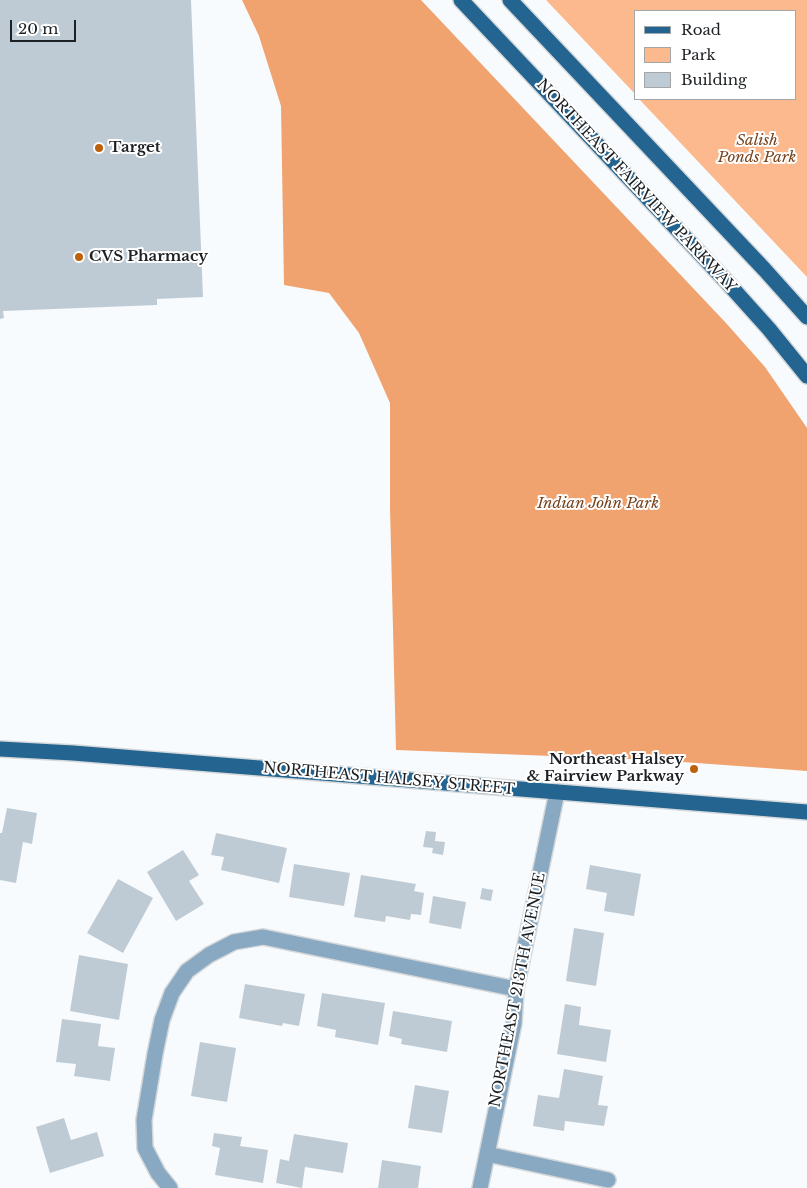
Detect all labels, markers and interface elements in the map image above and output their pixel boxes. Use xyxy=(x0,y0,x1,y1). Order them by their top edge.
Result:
scale bar xyxy=(12,10,79,42)
legend xyxy=(634,10,797,100)
text: 20 m xyxy=(18,19,58,38)
text: Road xyxy=(681,20,721,39)
text: Park xyxy=(681,45,716,64)
text: Building xyxy=(681,70,747,89)
street label: NORTHEAST FAIRVIEW PARKWAY xyxy=(532,76,740,296)
park label: Salish Ponds Park xyxy=(718,132,796,167)
place label: Target xyxy=(109,139,161,157)
marker: Target xyxy=(93,142,105,154)
place label: CVS Pharmacy xyxy=(89,248,208,266)
marker: CVS Pharmacy xyxy=(73,251,85,263)
park label: Indian John Park xyxy=(537,495,659,513)
place label: Northeast Halsey & Fairview Parkway xyxy=(527,751,684,786)
street label: NORTHEAST HALSEY STREET xyxy=(262,759,516,799)
marker: Northeast Halsey & Fairview Parkway xyxy=(688,763,700,775)
street label: NORTHEAST 213TH AVENUE xyxy=(486,871,550,1109)

